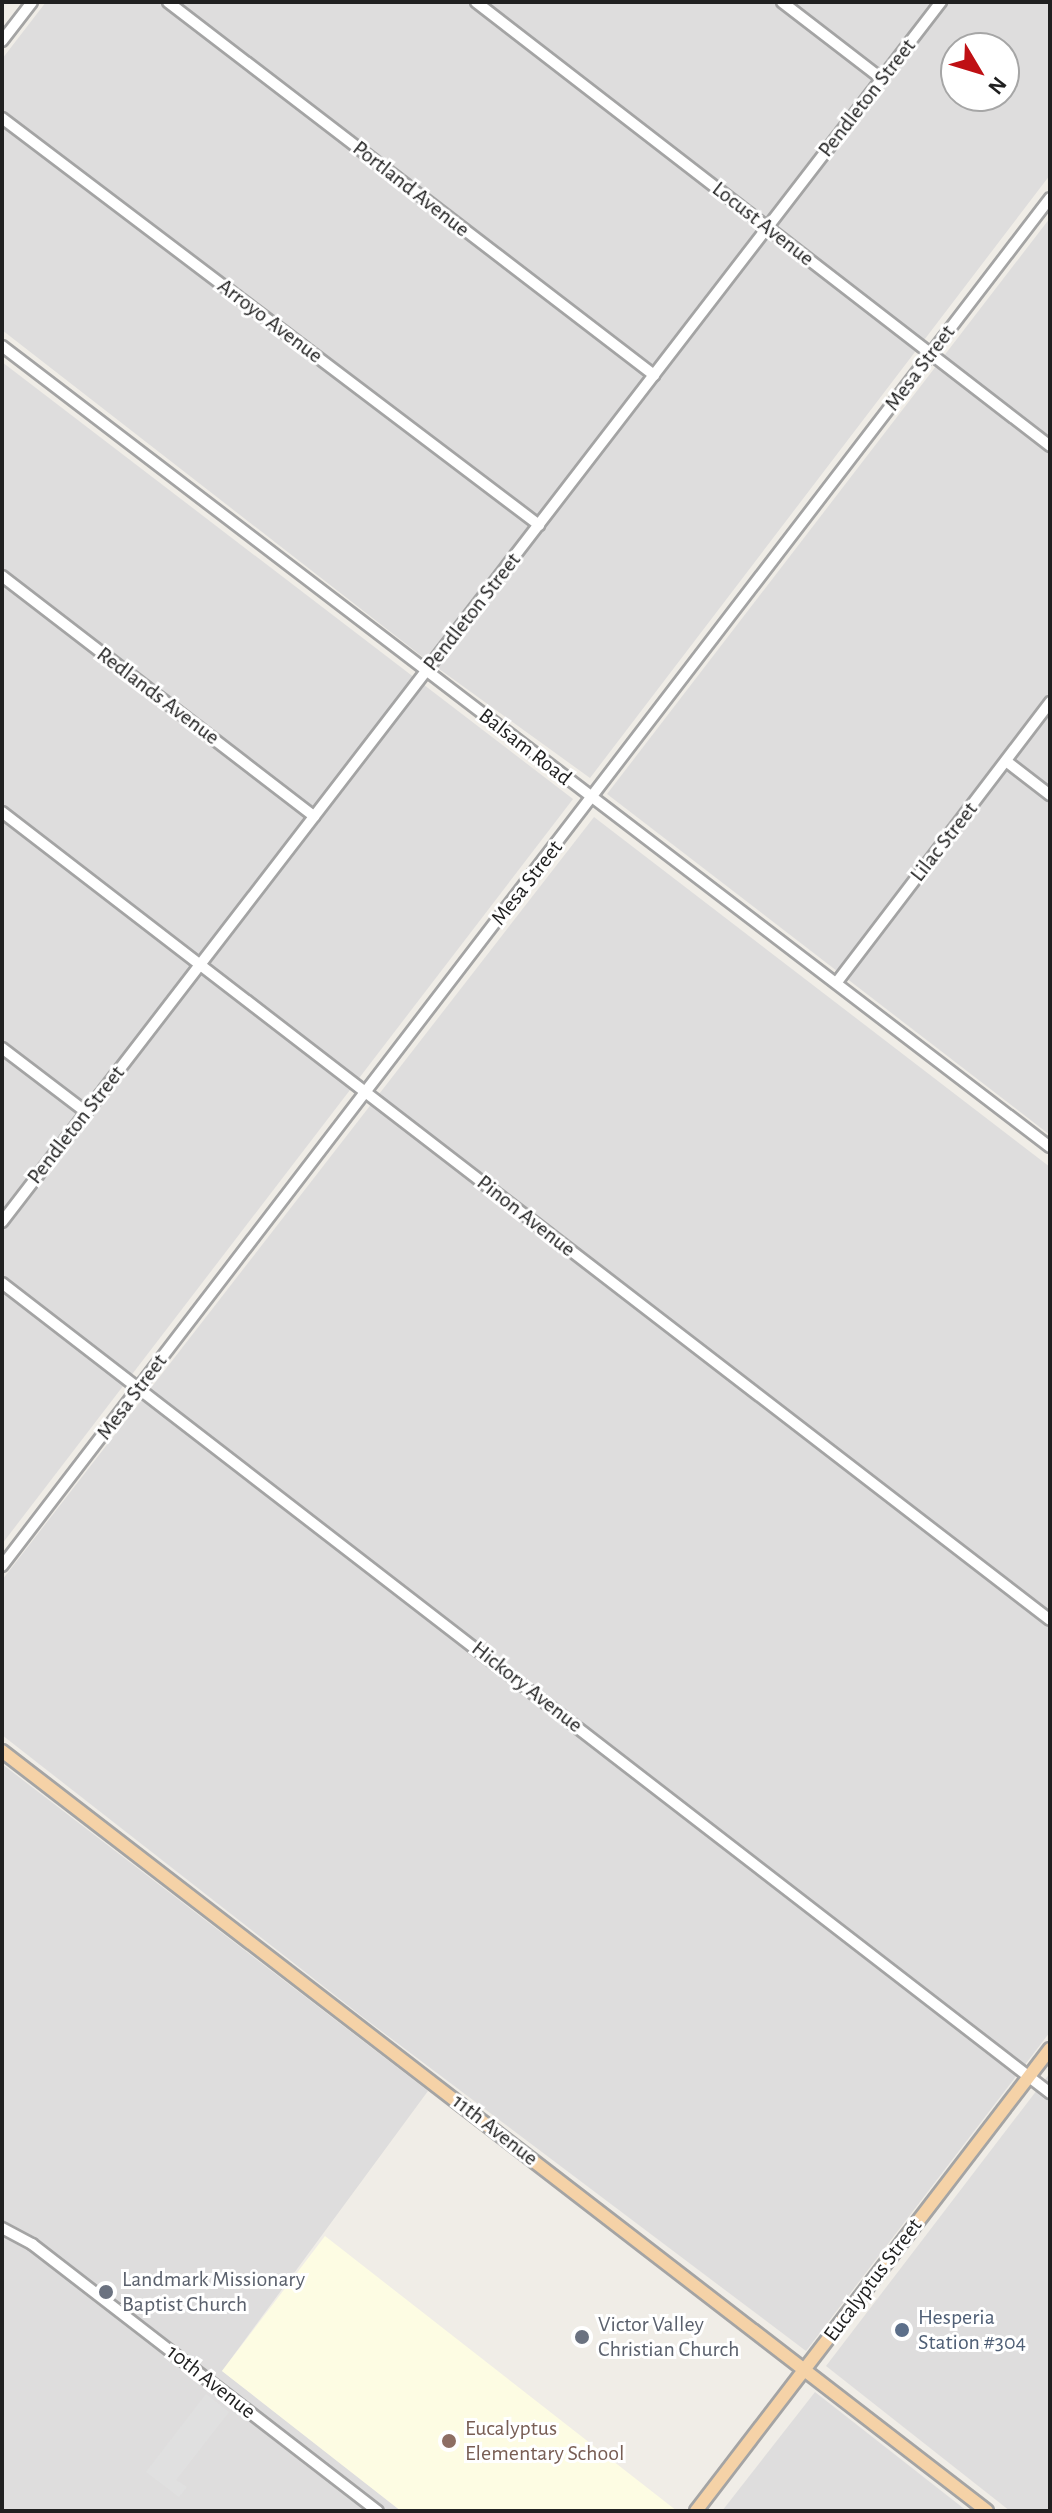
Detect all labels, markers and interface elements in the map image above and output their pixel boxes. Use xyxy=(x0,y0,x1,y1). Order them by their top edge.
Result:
north arrow xyxy=(940,32,1020,112)
street label: Pendleton Street xyxy=(813,34,921,162)
text: N xyxy=(984,73,1011,98)
street label: Portland Avenue xyxy=(347,135,475,243)
street label: Locust Avenue xyxy=(707,176,819,272)
street label: Arroyo Avenue xyxy=(212,273,328,369)
street label: Mesa Street xyxy=(879,320,961,416)
street label: Pendleton Street xyxy=(418,548,526,676)
street label: Redlands Avenue xyxy=(91,641,225,751)
street label: Balsam Road xyxy=(473,703,577,791)
street label: Lilac Street xyxy=(905,797,983,887)
street label: Mesa Street xyxy=(486,835,568,931)
street label: Pendleton Street xyxy=(22,1061,130,1189)
street label: Pinon Avenue xyxy=(471,1169,581,1263)
street label: Mesa Street xyxy=(91,1349,173,1445)
street label: Hickory Avenue xyxy=(466,1635,588,1739)
street label: 11th Avenue xyxy=(447,2088,543,2172)
street label: Eucalyptus Street xyxy=(818,2213,928,2347)
place label: Landmark Missionary Baptist Church xyxy=(122,2266,305,2318)
marker: Landmark Missionary Baptist Church xyxy=(97,2283,115,2301)
place label: Hesperia Station #304 xyxy=(918,2304,1026,2356)
place label: Victor Valley Christian Church xyxy=(598,2311,739,2362)
marker: Hesperia Station #304 xyxy=(893,2321,911,2339)
marker: Victor Valley Christian Church xyxy=(573,2328,591,2346)
street label: 10th Avenue xyxy=(161,2339,261,2425)
place label: Eucalyptus Elementary School xyxy=(465,2415,624,2466)
marker: Eucalyptus Elementary School xyxy=(440,2432,458,2450)

